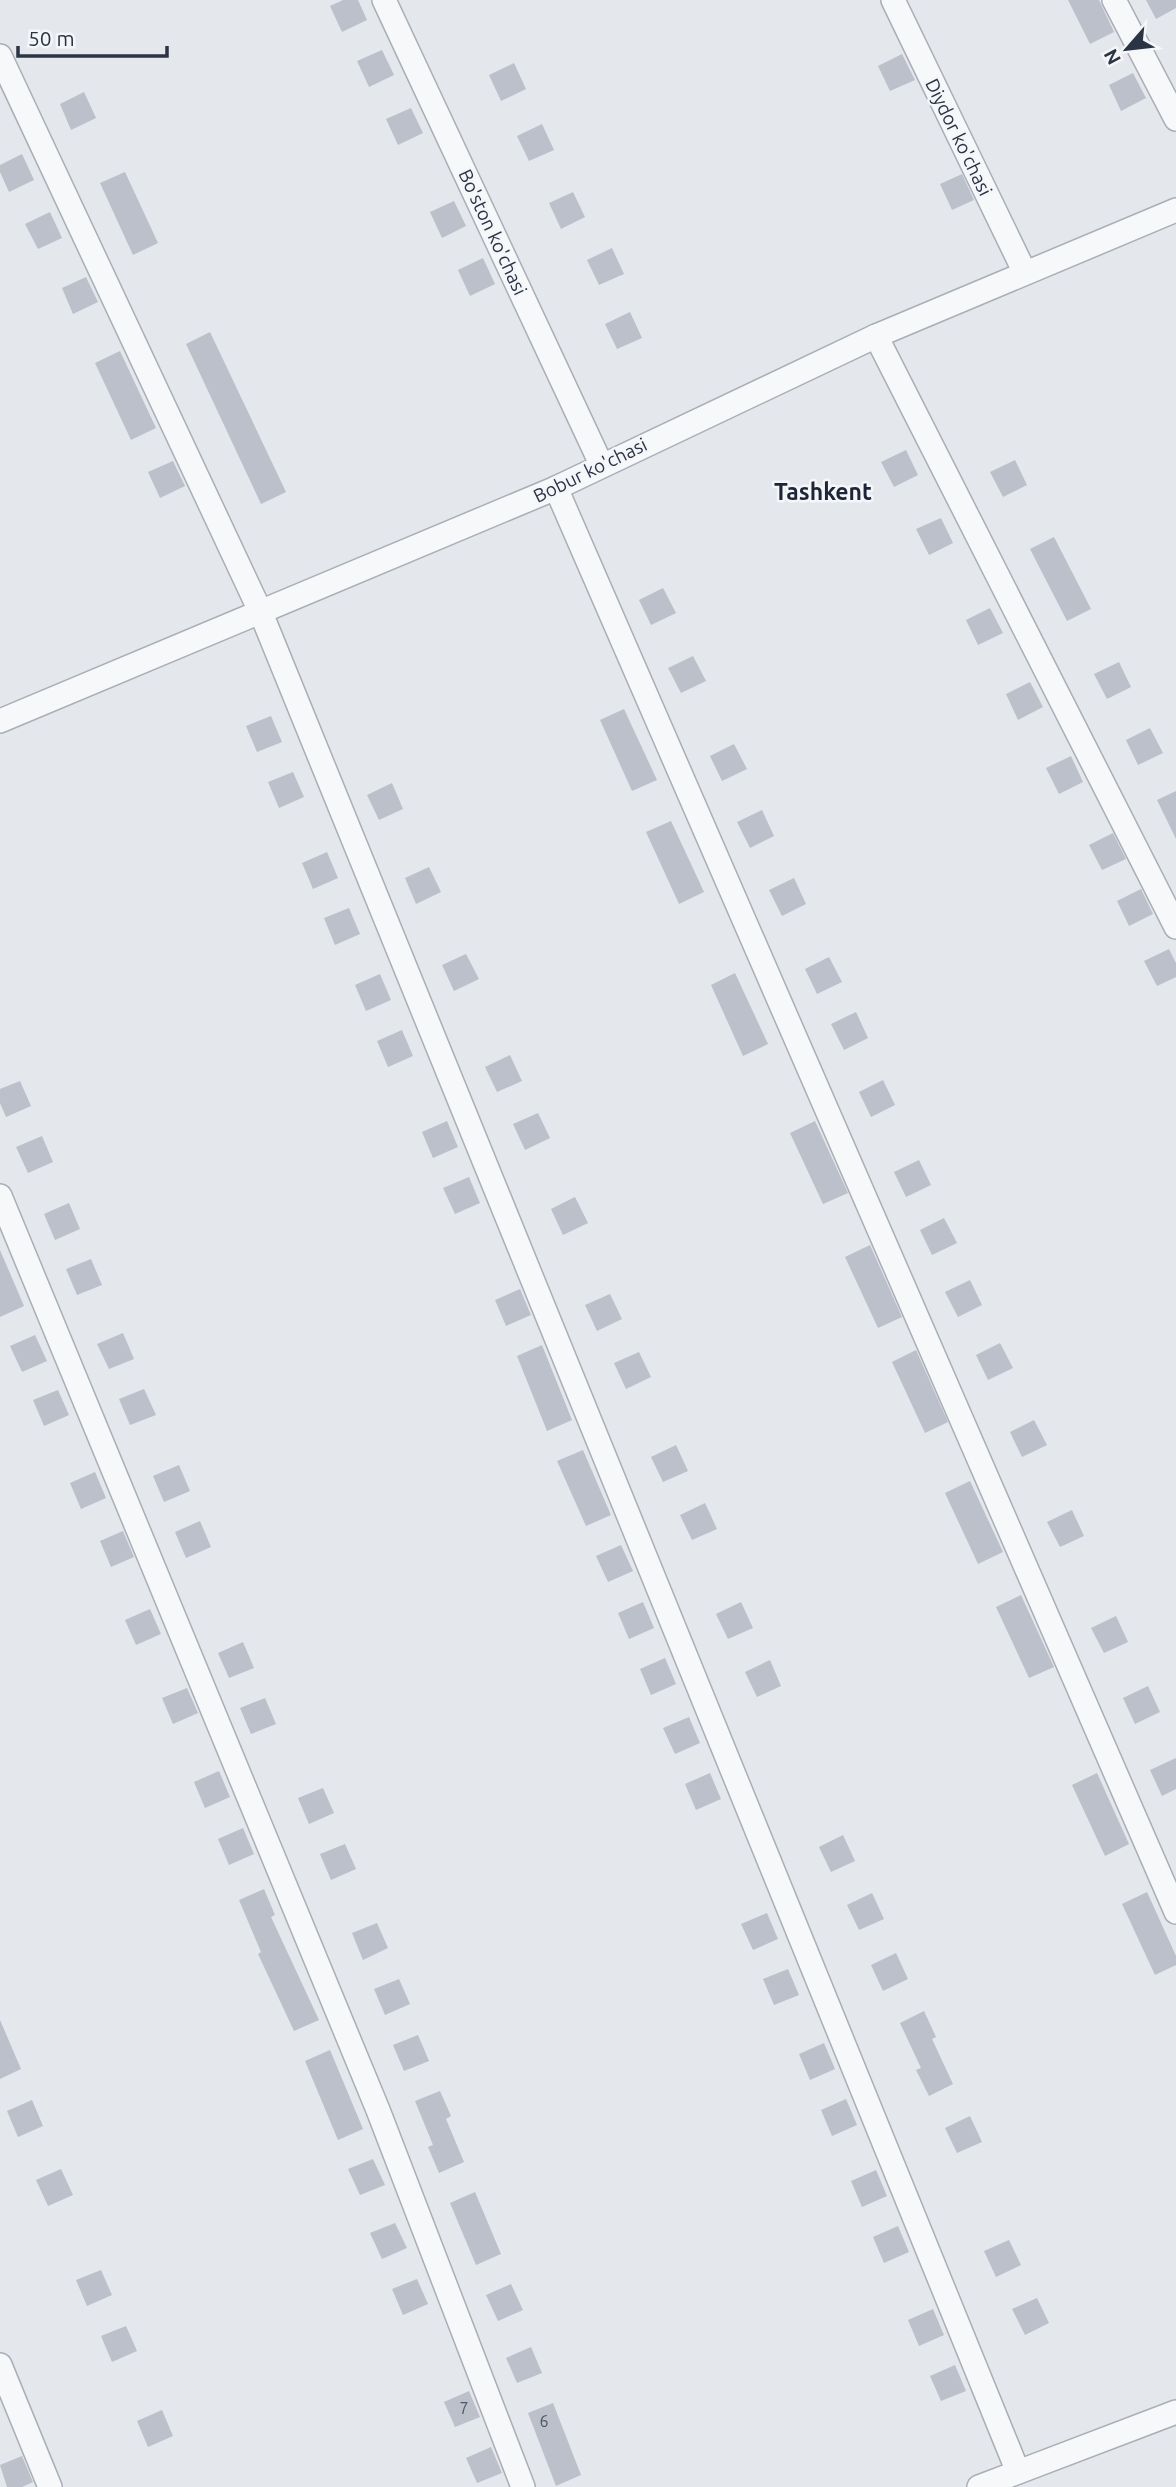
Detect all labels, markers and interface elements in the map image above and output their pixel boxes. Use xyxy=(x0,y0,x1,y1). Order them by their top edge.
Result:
scale bar xyxy=(18,14,166,58)
north arrow xyxy=(1092,14,1162,84)
text: 50 m xyxy=(28,26,75,50)
text: N xyxy=(1099,46,1125,68)
street label: Diydor ko'chasi xyxy=(921,75,997,199)
street label: Bo'ston ko'chasi xyxy=(454,166,532,298)
street label: Bobur ko'chasi xyxy=(530,433,650,507)
district label: Tashkent xyxy=(774,479,872,504)
house number: 7 xyxy=(459,2399,469,2417)
house number: 6 xyxy=(539,2412,549,2430)

